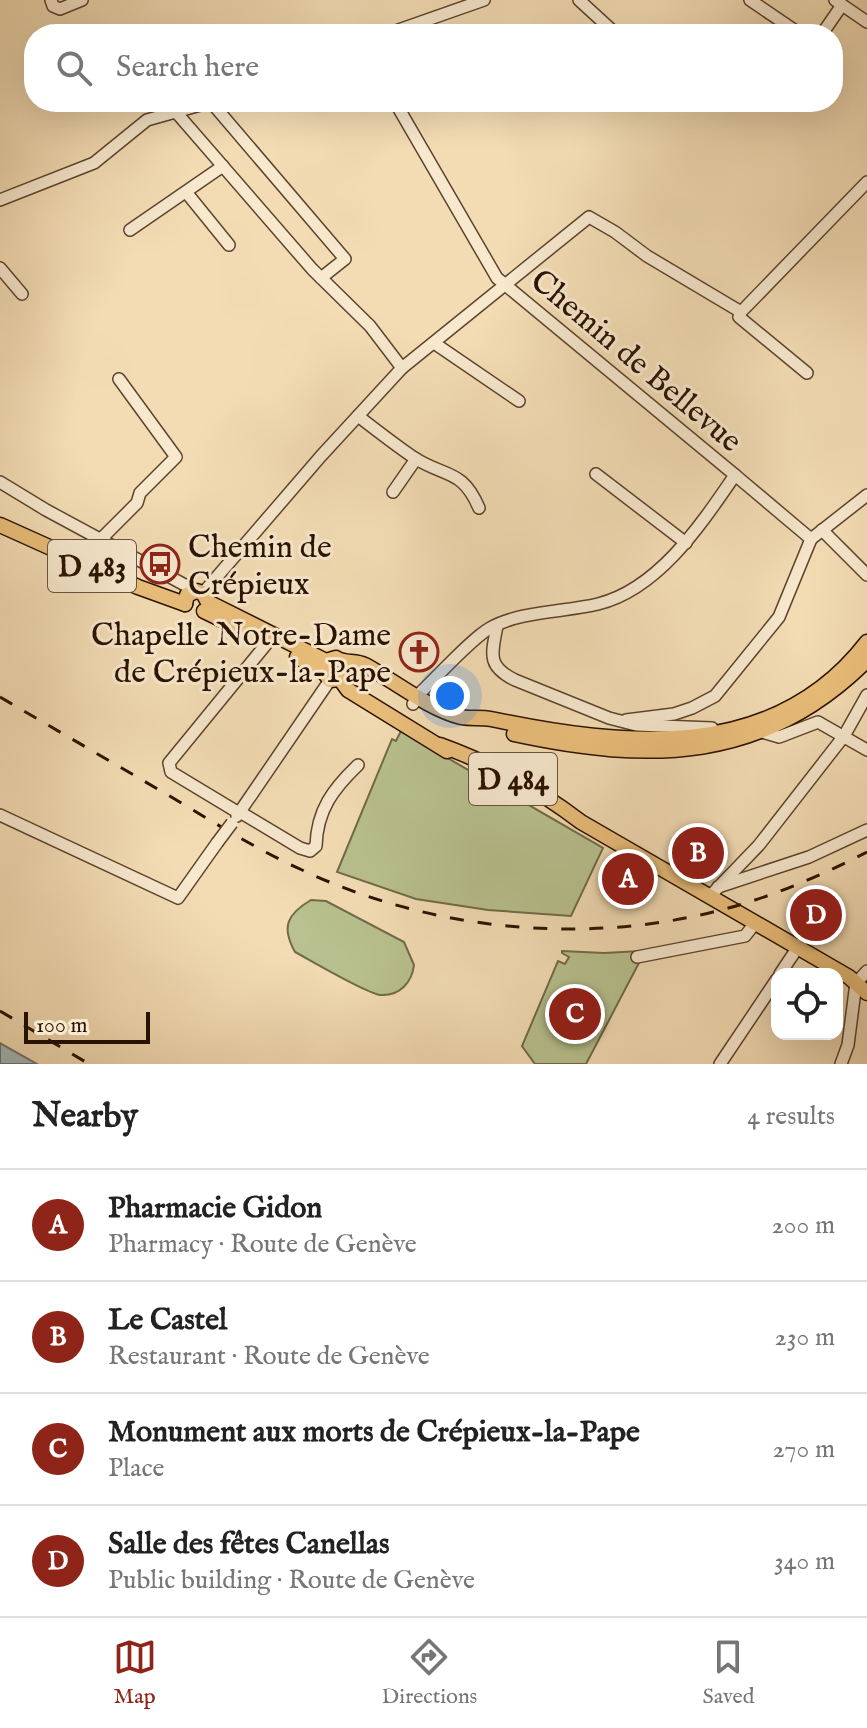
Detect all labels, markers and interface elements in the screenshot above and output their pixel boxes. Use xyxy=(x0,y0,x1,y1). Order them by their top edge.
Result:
search box xyxy=(24,24,843,112)
icon: search xyxy=(52,46,96,90)
text: Search here xyxy=(116,49,259,87)
street label: Chemin de Bellevue xyxy=(521,261,750,462)
place label: Chemin de Crépieux xyxy=(188,528,332,606)
road number: D 483 xyxy=(48,540,136,592)
bus stop icon: Chemin de Crépieux xyxy=(139,543,181,585)
place label: Chapelle Notre-Dame de Crépieux-la-Pape xyxy=(91,616,391,694)
church icon: Chapelle Notre-Dame de Crépieux-la-Pape xyxy=(398,631,440,673)
your location xyxy=(430,676,470,716)
road number: D 484 xyxy=(469,753,557,805)
pin: B xyxy=(672,823,724,883)
pin: A xyxy=(602,849,654,909)
pin: D xyxy=(790,885,842,945)
map controls xyxy=(771,968,843,1040)
button: locate xyxy=(771,968,843,1040)
pin: C xyxy=(549,984,601,1044)
scale bar xyxy=(24,1008,150,1044)
text: 100 m xyxy=(36,1012,88,1040)
text: Nearby xyxy=(32,1095,138,1138)
text: 4 results xyxy=(747,1100,835,1133)
text: Pharmacie Gidon xyxy=(108,1190,322,1228)
text: A xyxy=(49,1209,67,1242)
text: 200 m xyxy=(771,1209,835,1242)
text: Pharmacy · Route de Genève xyxy=(108,1228,417,1261)
text: Le Castel xyxy=(108,1302,227,1340)
text: B xyxy=(49,1321,67,1354)
text: 230 m xyxy=(775,1321,835,1354)
text: Restaurant · Route de Genève xyxy=(108,1340,430,1373)
text: Monument aux morts de Crépieux-la-Pape xyxy=(108,1414,640,1452)
text: C xyxy=(49,1433,67,1466)
text: 270 m xyxy=(772,1433,835,1466)
text: Place xyxy=(108,1452,164,1485)
text: Salle des fêtes Canellas xyxy=(108,1526,390,1564)
text: D xyxy=(48,1545,68,1578)
text: 340 m xyxy=(774,1545,835,1578)
text: Public building · Route de Genève xyxy=(108,1564,475,1597)
tab: Map xyxy=(113,1635,157,1711)
tab: Directions xyxy=(382,1635,477,1711)
tab: Saved xyxy=(702,1635,754,1711)

